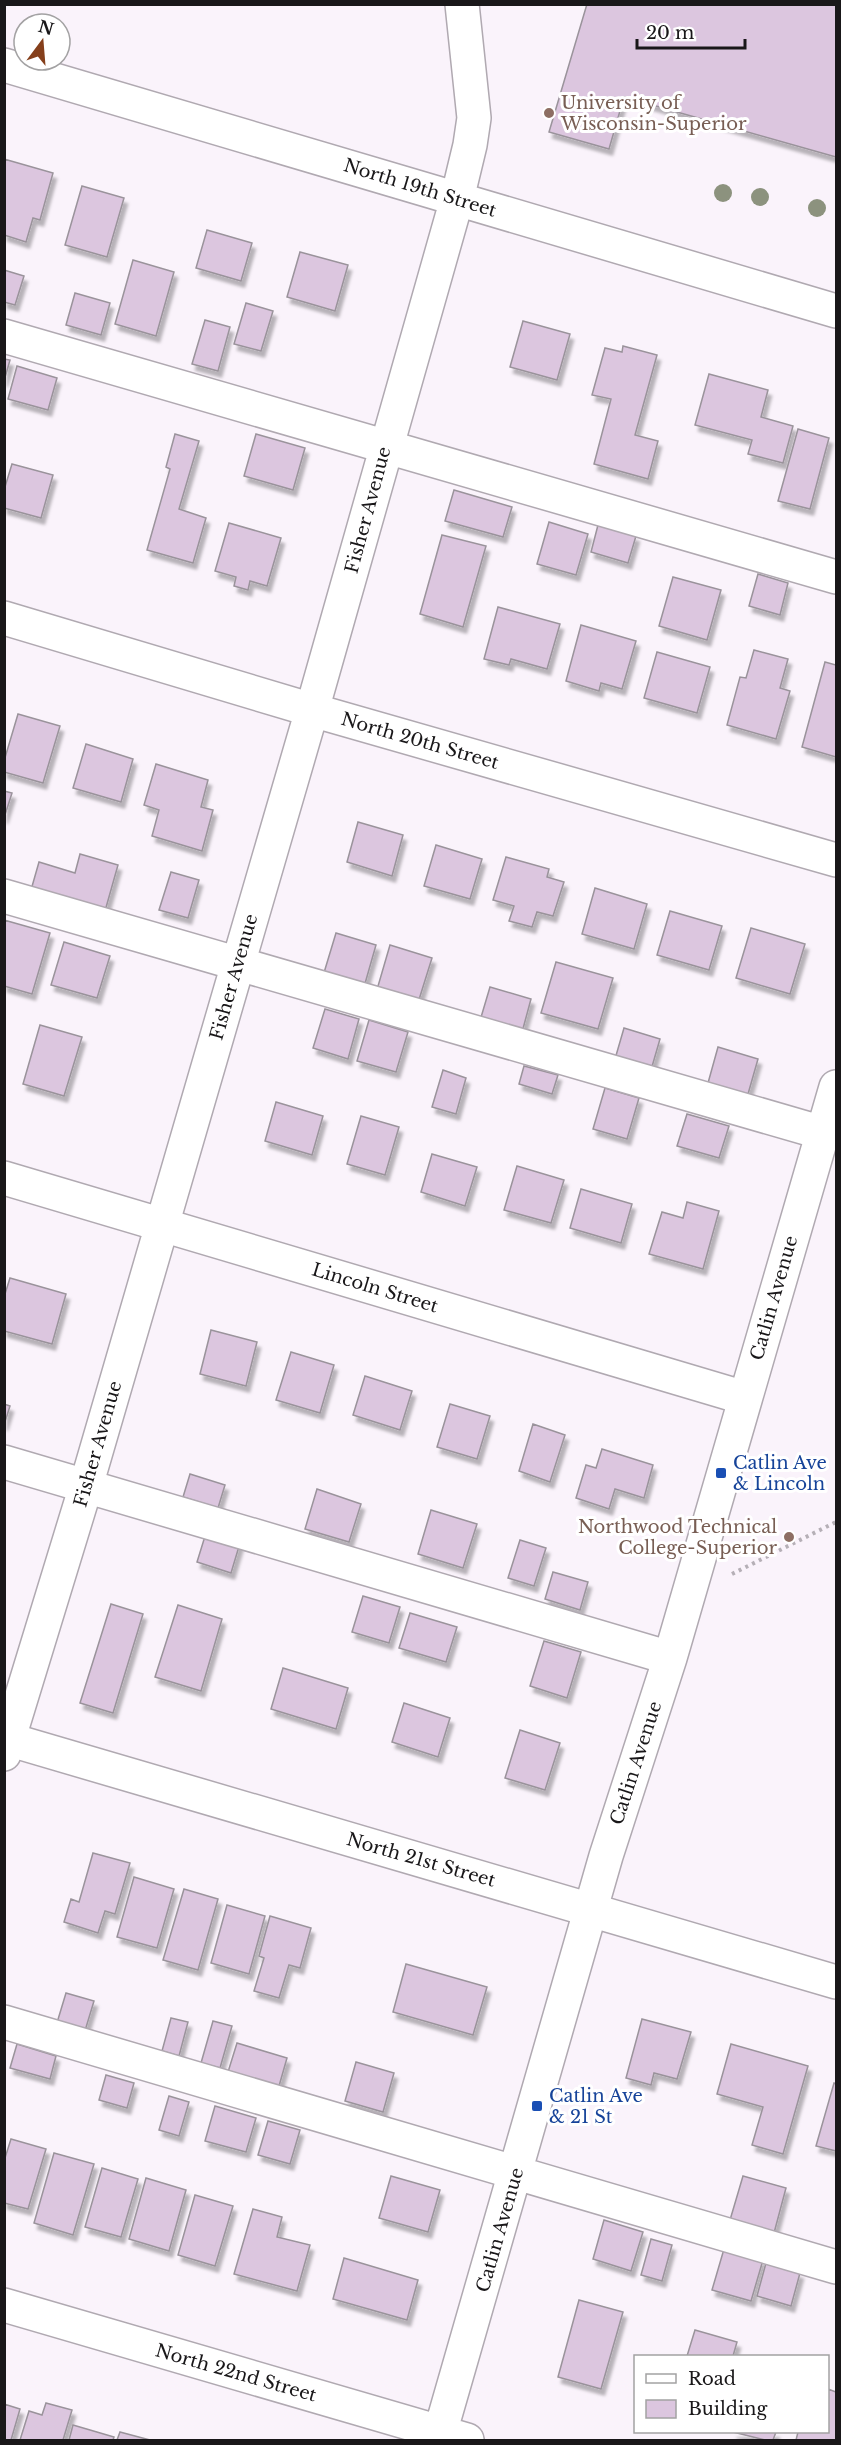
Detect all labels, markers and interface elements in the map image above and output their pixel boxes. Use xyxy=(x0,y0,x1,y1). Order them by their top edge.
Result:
north arrow xyxy=(12,12,72,72)
scale bar xyxy=(637,12,745,50)
text: N xyxy=(36,16,56,39)
text: 20 m xyxy=(646,22,694,44)
place label: University of Wisconsin-Superior xyxy=(560,92,747,135)
marker: University of Wisconsin-Superior xyxy=(542,106,556,120)
street label: North 19th Street xyxy=(341,154,499,222)
street label: Fisher Avenue xyxy=(341,444,395,576)
street label: North 20th Street xyxy=(339,708,501,774)
street label: Fisher Avenue xyxy=(205,911,263,1043)
street label: Catlin Avenue xyxy=(746,1233,802,1363)
street label: Lincoln Street xyxy=(309,1258,441,1318)
street label: Fisher Avenue xyxy=(69,1378,127,1510)
place label: Catlin Ave & Lincoln xyxy=(733,1452,827,1495)
marker: Catlin Ave & Lincoln xyxy=(714,1466,728,1480)
place label: Northwood Technical College-Superior xyxy=(578,1516,777,1559)
marker: Northwood Technical College-Superior xyxy=(782,1530,796,1544)
street label: Catlin Avenue xyxy=(606,1698,666,1828)
street label: North 21st Street xyxy=(344,1828,498,1892)
place label: Catlin Ave & 21 St xyxy=(549,2085,643,2128)
marker: Catlin Ave & 21 St xyxy=(530,2099,544,2113)
street label: Catlin Avenue xyxy=(472,2165,528,2295)
street label: North 22nd Street xyxy=(153,2339,319,2407)
legend xyxy=(634,2355,829,2433)
text: Road xyxy=(688,2368,736,2390)
text: Building xyxy=(688,2398,767,2420)

